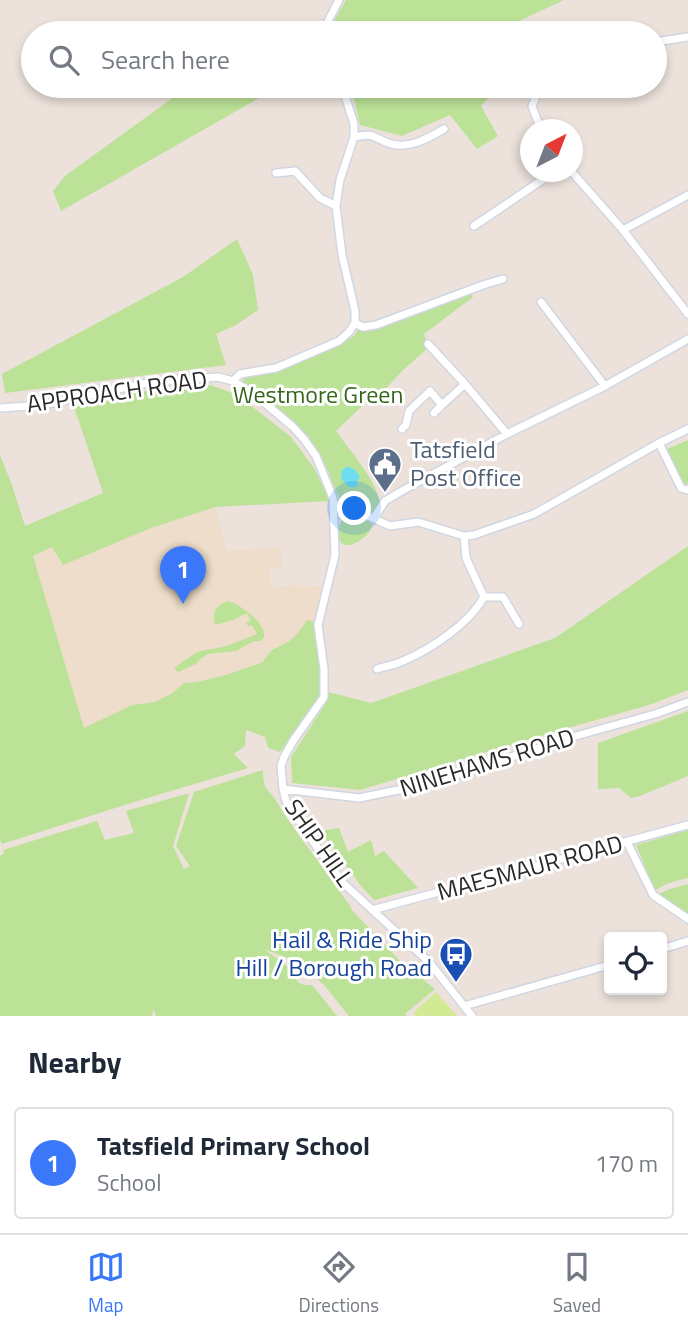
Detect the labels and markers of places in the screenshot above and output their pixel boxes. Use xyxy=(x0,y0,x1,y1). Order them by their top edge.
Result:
place label: Tatsfield Post Office xyxy=(410,431,521,495)
public building icon: Tatsfield Post Office xyxy=(366,445,404,494)
pin: 1 xyxy=(160,546,206,604)
place label: Hail & Ride Ship Hill / Borough Road xyxy=(236,921,432,985)
bus stop icon: Hail & Ride Ship Hill / Borough Road xyxy=(437,935,475,984)

